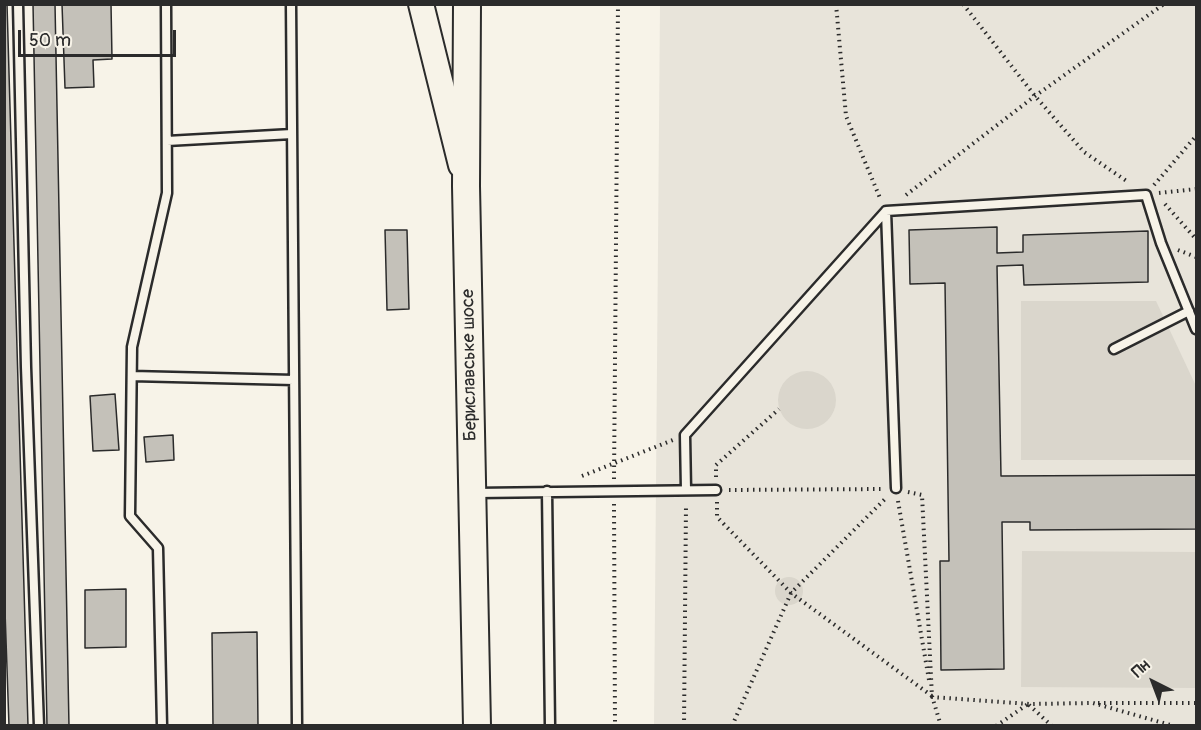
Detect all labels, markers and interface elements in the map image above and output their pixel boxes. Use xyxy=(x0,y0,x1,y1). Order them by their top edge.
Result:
scale bar xyxy=(21,18,178,56)
text: 50 m xyxy=(29,29,71,52)
street label: Бериславське шосе xyxy=(458,289,482,441)
north arrow xyxy=(1123,652,1183,712)
text: Пн xyxy=(1128,655,1154,682)

